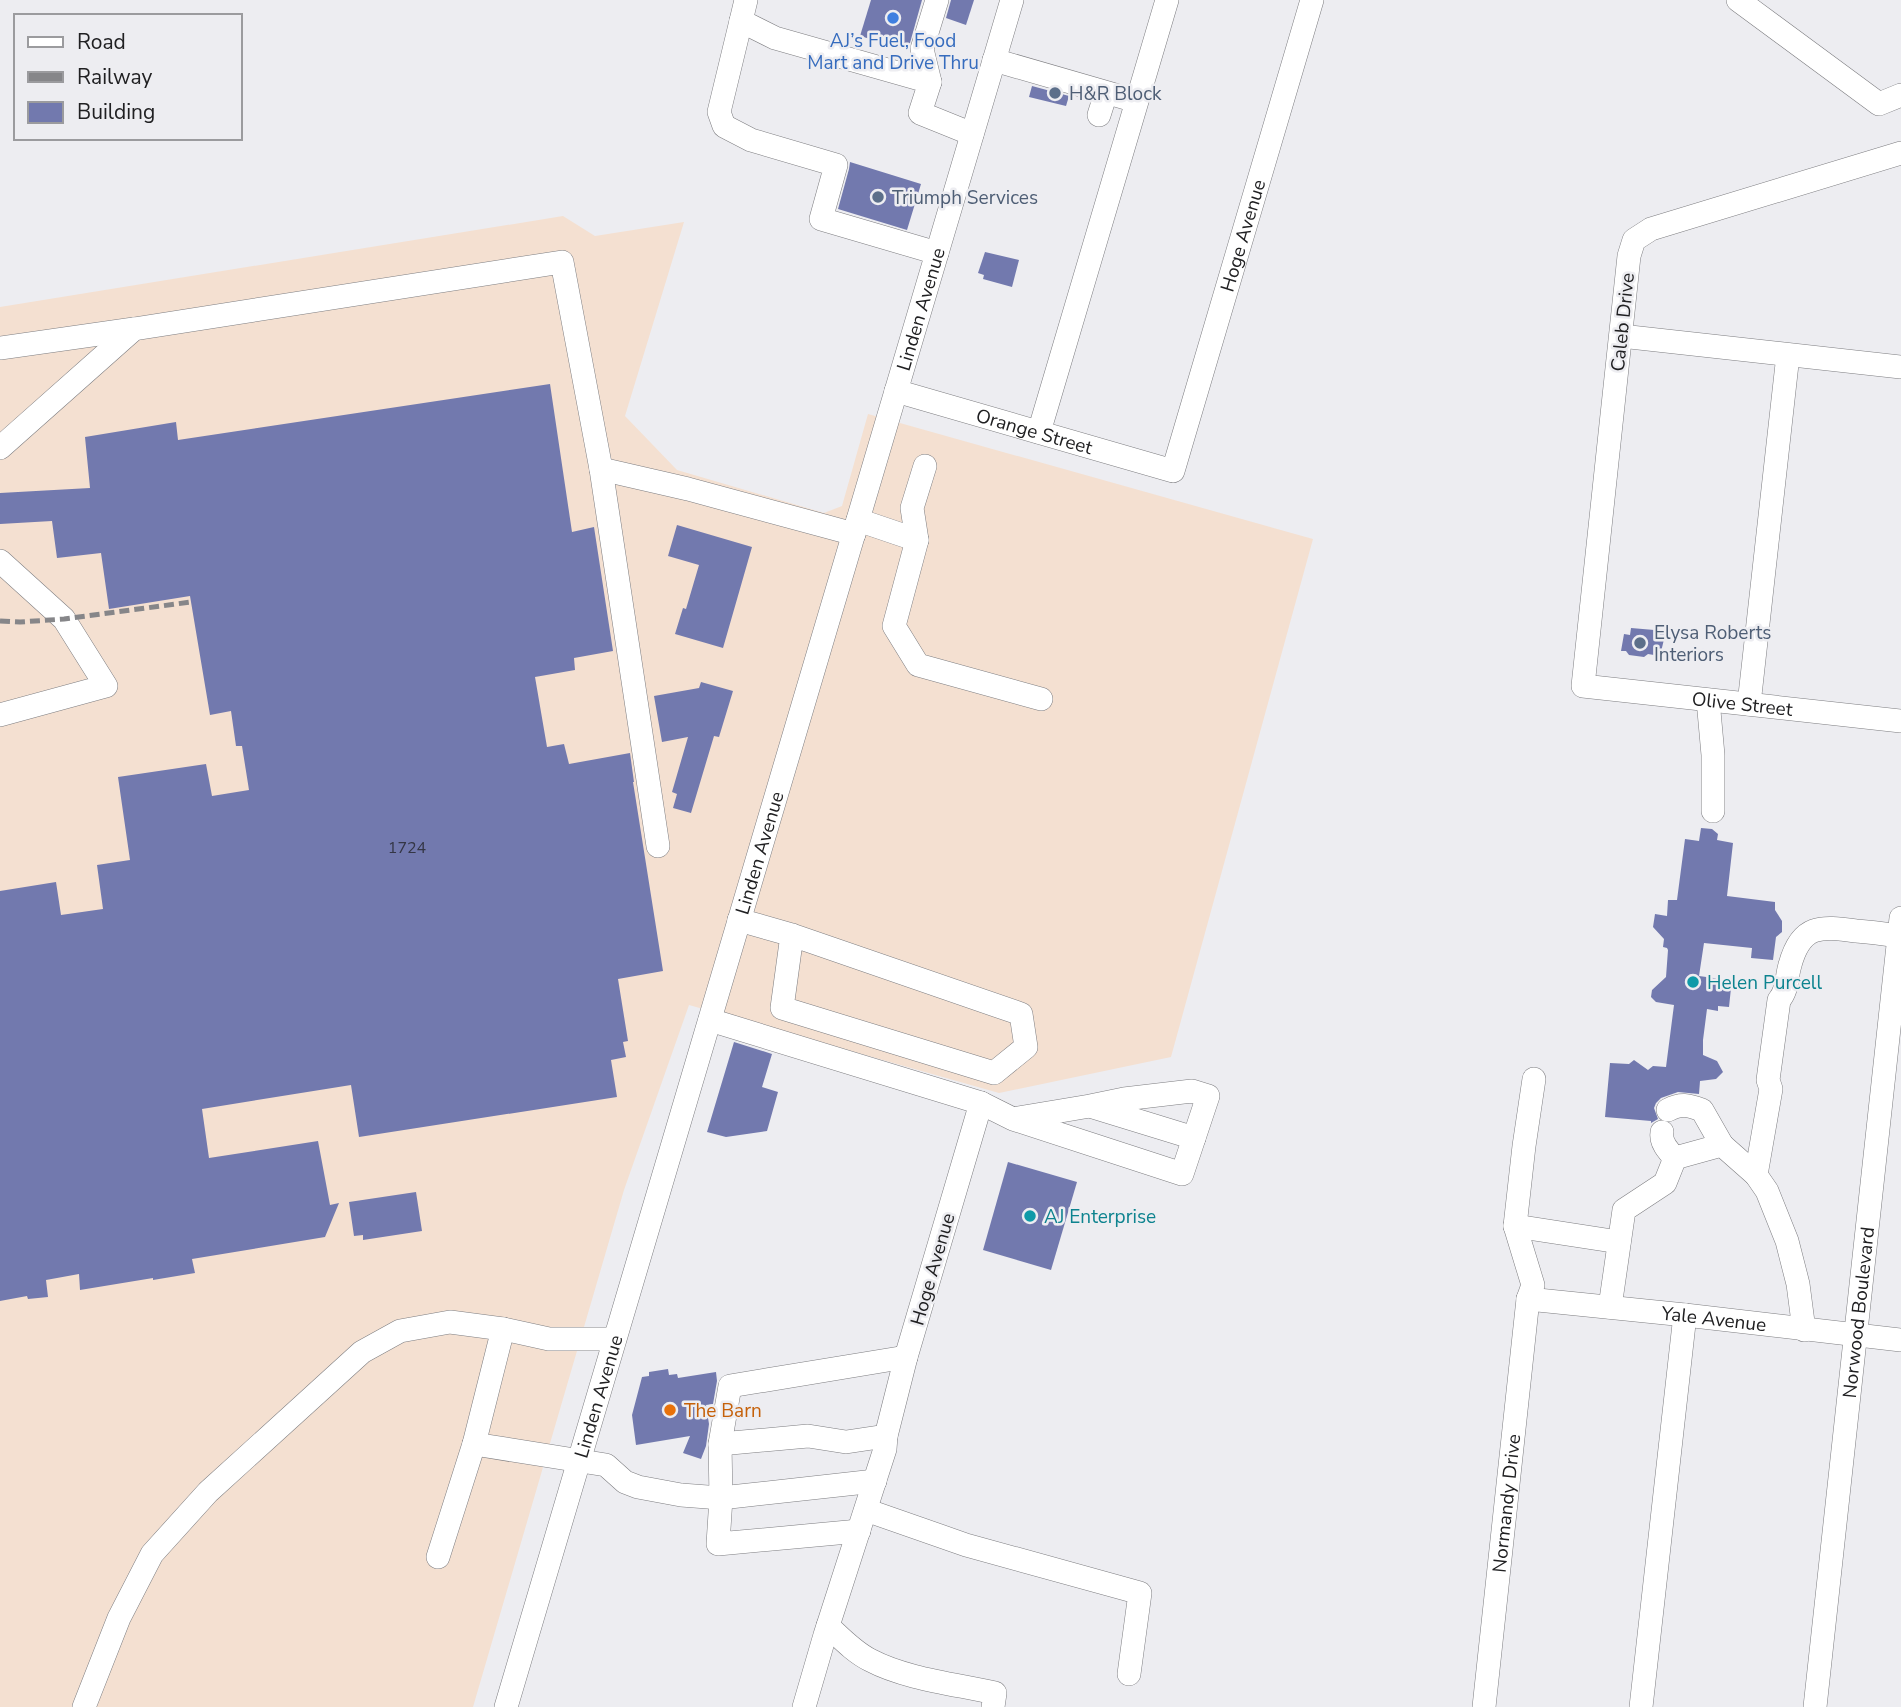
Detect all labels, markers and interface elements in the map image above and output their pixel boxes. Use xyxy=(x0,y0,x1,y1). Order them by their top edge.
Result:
marker: AJ’s Fuel, Food Mart and Drive Thru xyxy=(885,10,901,26)
legend xyxy=(14,14,242,140)
text: Road xyxy=(77,28,126,56)
place label: AJ’s Fuel, Food Mart and Drive Thru xyxy=(807,28,979,76)
text: Railway xyxy=(77,63,152,91)
place label: H&R Block xyxy=(1069,81,1162,107)
marker: H&R Block xyxy=(1047,85,1063,101)
text: Building xyxy=(77,98,155,126)
street label: Hoge Avenue xyxy=(1215,176,1272,295)
place label: Triumph Services xyxy=(892,185,1038,211)
marker: Triumph Services xyxy=(870,189,886,205)
street label: Linden Avenue xyxy=(891,245,952,374)
street label: Caleb Drive xyxy=(1605,271,1641,373)
street label: Orange Street xyxy=(973,403,1096,461)
place label: Elysa Roberts Interiors xyxy=(1654,620,1772,668)
marker: Elysa Roberts Interiors xyxy=(1632,635,1648,651)
street label: Olive Street xyxy=(1690,686,1794,723)
street label: Linden Avenue xyxy=(730,788,791,918)
house number: 1724 xyxy=(388,837,427,859)
place label: Helen Purcell xyxy=(1707,970,1822,996)
marker: Helen Purcell xyxy=(1685,974,1701,990)
place label: AJ Enterprise xyxy=(1044,1204,1156,1230)
marker: AJ Enterprise xyxy=(1022,1208,1038,1224)
street label: Hoge Avenue xyxy=(905,1210,961,1329)
street label: Norwood Boulevard xyxy=(1837,1226,1881,1399)
street label: Yale Avenue xyxy=(1659,1301,1768,1338)
street label: Linden Avenue xyxy=(569,1332,630,1461)
place label: The Barn xyxy=(684,1398,762,1424)
marker: The Barn xyxy=(662,1402,678,1418)
street label: Normandy Drive xyxy=(1487,1433,1527,1574)

